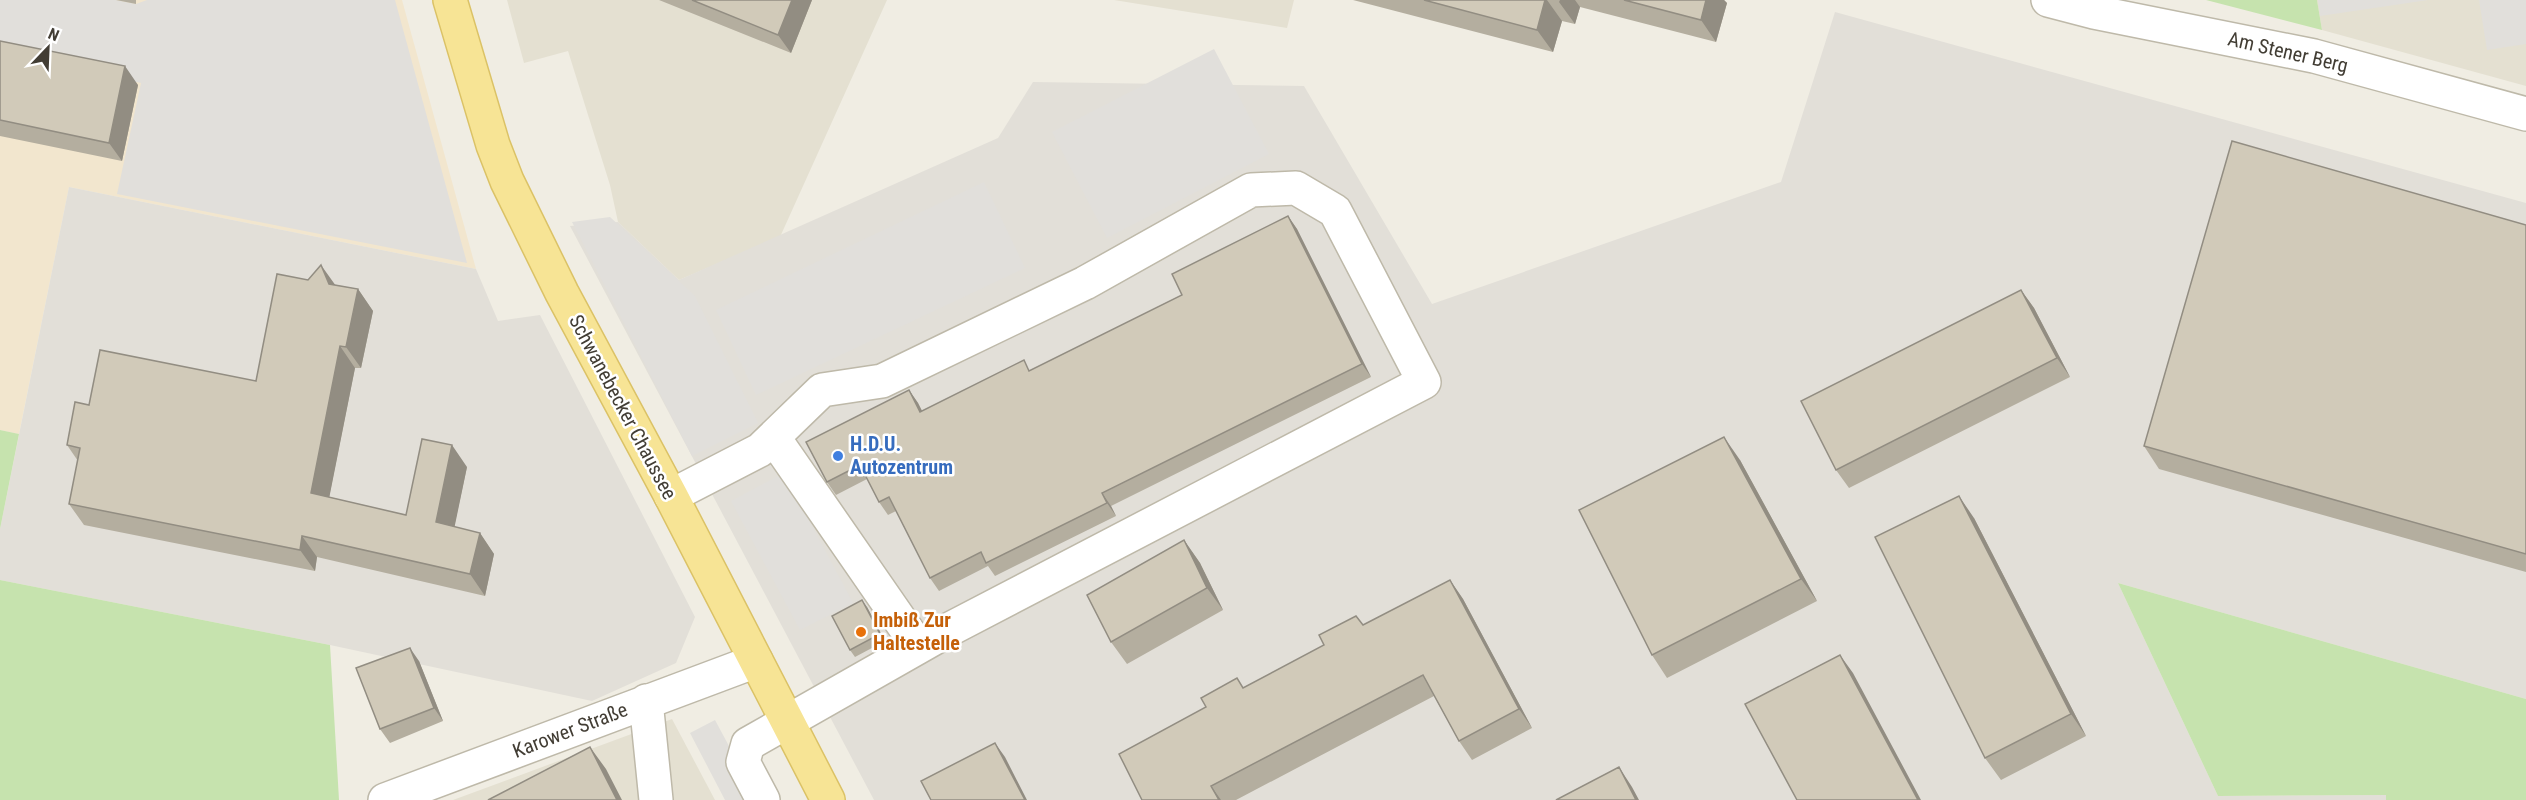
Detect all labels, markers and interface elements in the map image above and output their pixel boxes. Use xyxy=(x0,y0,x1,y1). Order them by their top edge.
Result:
north arrow xyxy=(18,18,78,78)
text: N xyxy=(45,24,62,45)
street label: Am Stener Berg xyxy=(2226,27,2350,77)
street label: Schwanebecker Chaussee xyxy=(564,311,682,503)
place label: H.D.U. Autozentrum xyxy=(850,432,953,479)
marker: H.D.U. Autozentrum xyxy=(831,449,845,463)
place label: Imbiß Zur Haltestelle xyxy=(873,608,960,655)
marker: Imbiß Zur Haltestelle xyxy=(854,625,868,639)
street label: Karower Straße xyxy=(509,697,631,763)

